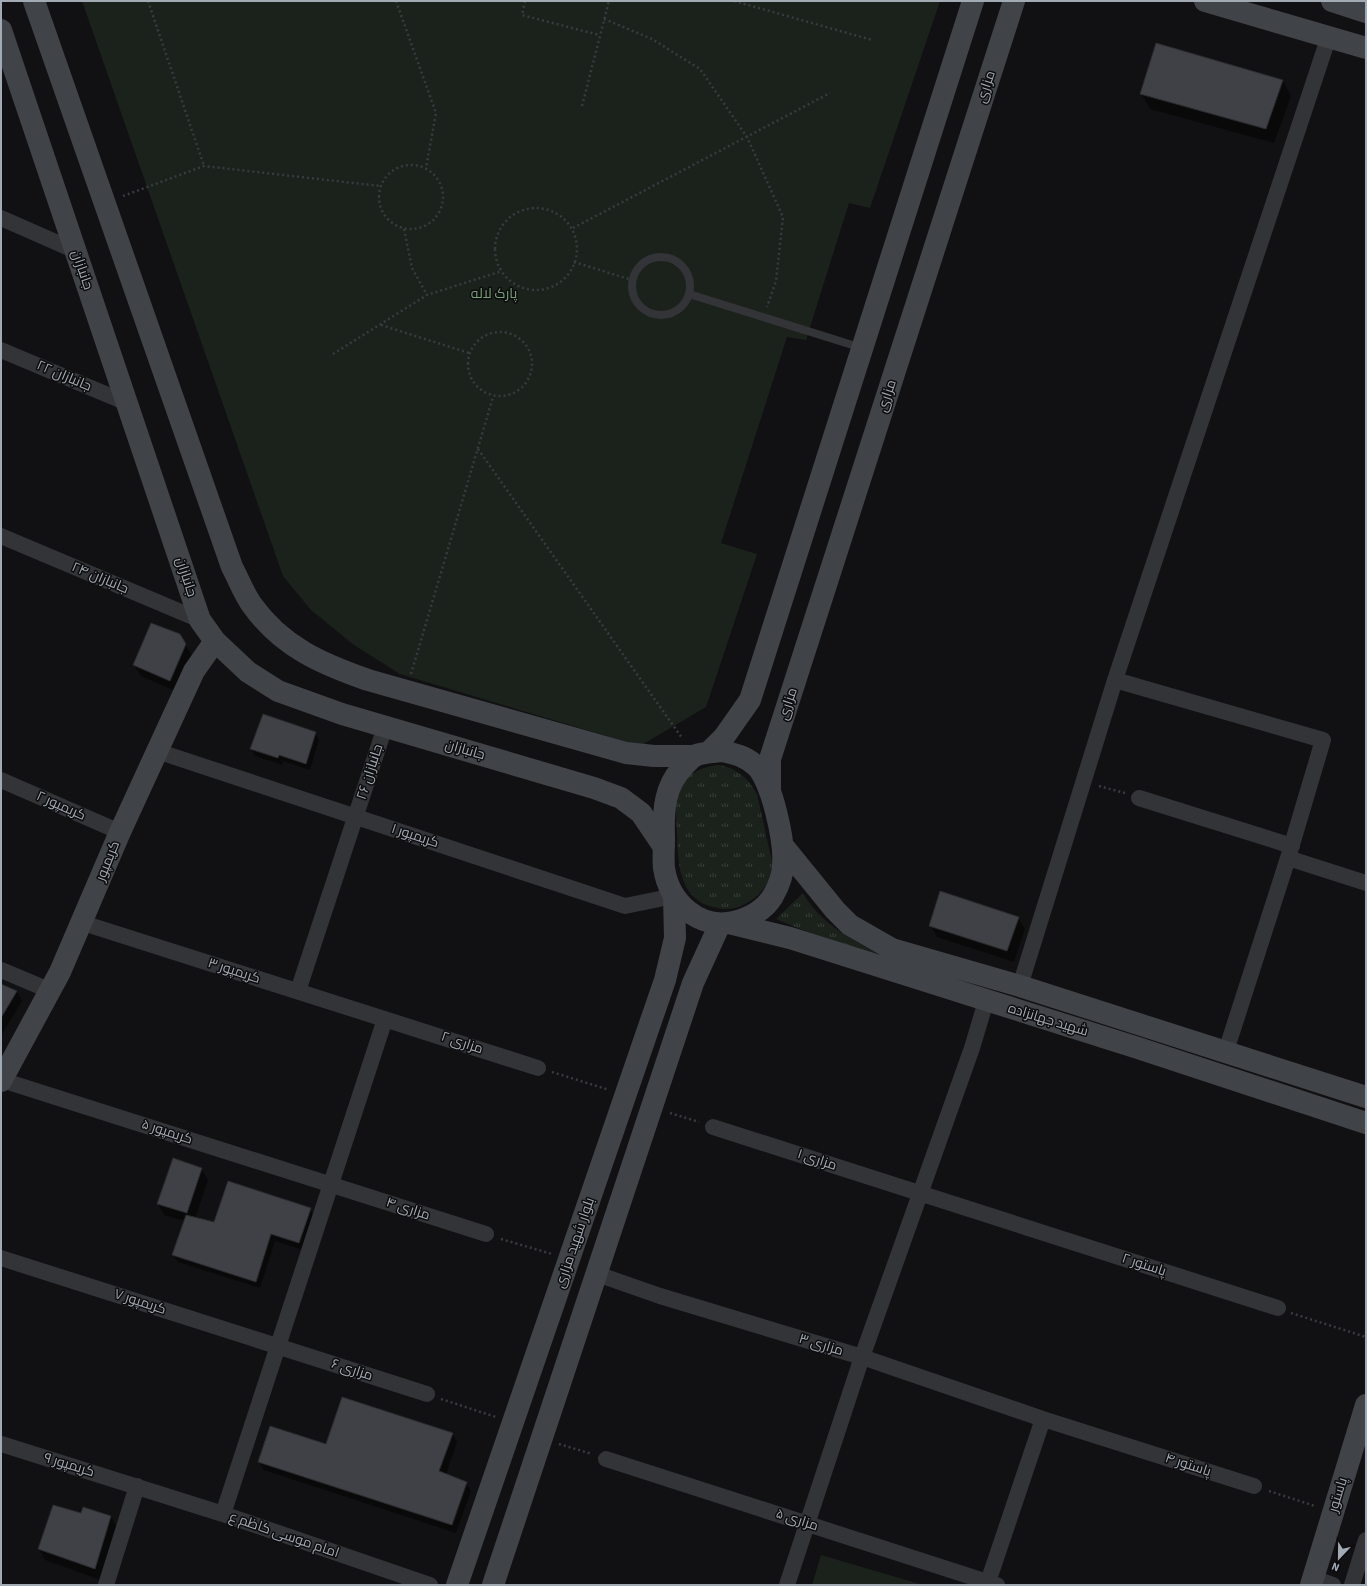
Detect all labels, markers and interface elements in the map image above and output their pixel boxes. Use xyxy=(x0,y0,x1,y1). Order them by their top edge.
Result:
street label: مزاری xyxy=(971,68,1001,106)
street label: جانبازان xyxy=(66,248,98,292)
park label: پارک لاله xyxy=(471,284,517,304)
street label: جانبازان ۲۲ xyxy=(33,355,95,397)
street label: مزاری xyxy=(872,377,902,415)
street label: جانبازان xyxy=(170,555,202,599)
street label: جانبازان ۲۴ xyxy=(68,557,132,599)
street label: مزاری xyxy=(773,685,803,723)
street label: جانبازان xyxy=(443,735,487,765)
street label: جانبازان ۲۶ xyxy=(352,742,388,802)
street label: کریمپور ۲ xyxy=(33,786,89,826)
street label: کریمپور ۱ xyxy=(389,819,441,853)
street label: کریمپور xyxy=(90,838,125,885)
street label: کریمپور ۳ xyxy=(205,953,263,989)
street label: شهید جهانزاده xyxy=(1005,998,1091,1042)
street label: مزاری ۲ xyxy=(438,1027,486,1059)
street label: کریمپور ۵ xyxy=(139,1114,195,1150)
street label: مزاری ۱ xyxy=(795,1144,839,1176)
street label: مزاری ۴ xyxy=(383,1192,433,1226)
street label: بلوار شهید مزاری xyxy=(550,1195,600,1291)
street label: پاستور ۲ xyxy=(1119,1248,1169,1282)
street label: کریمپور ۷ xyxy=(111,1284,169,1320)
street label: مزاری ۳ xyxy=(796,1329,846,1361)
street label: مزاری ۶ xyxy=(329,1354,375,1386)
street label: کریمپور ۹ xyxy=(41,1448,97,1482)
street label: پاستور ۴ xyxy=(1162,1448,1214,1482)
street label: پاستور xyxy=(1323,1475,1353,1516)
street label: مزاری ۵ xyxy=(773,1504,821,1536)
street label: امام موسی کاظم ع xyxy=(226,1507,342,1563)
north arrow xyxy=(1319,1538,1359,1578)
text: N xyxy=(1329,1558,1342,1575)

